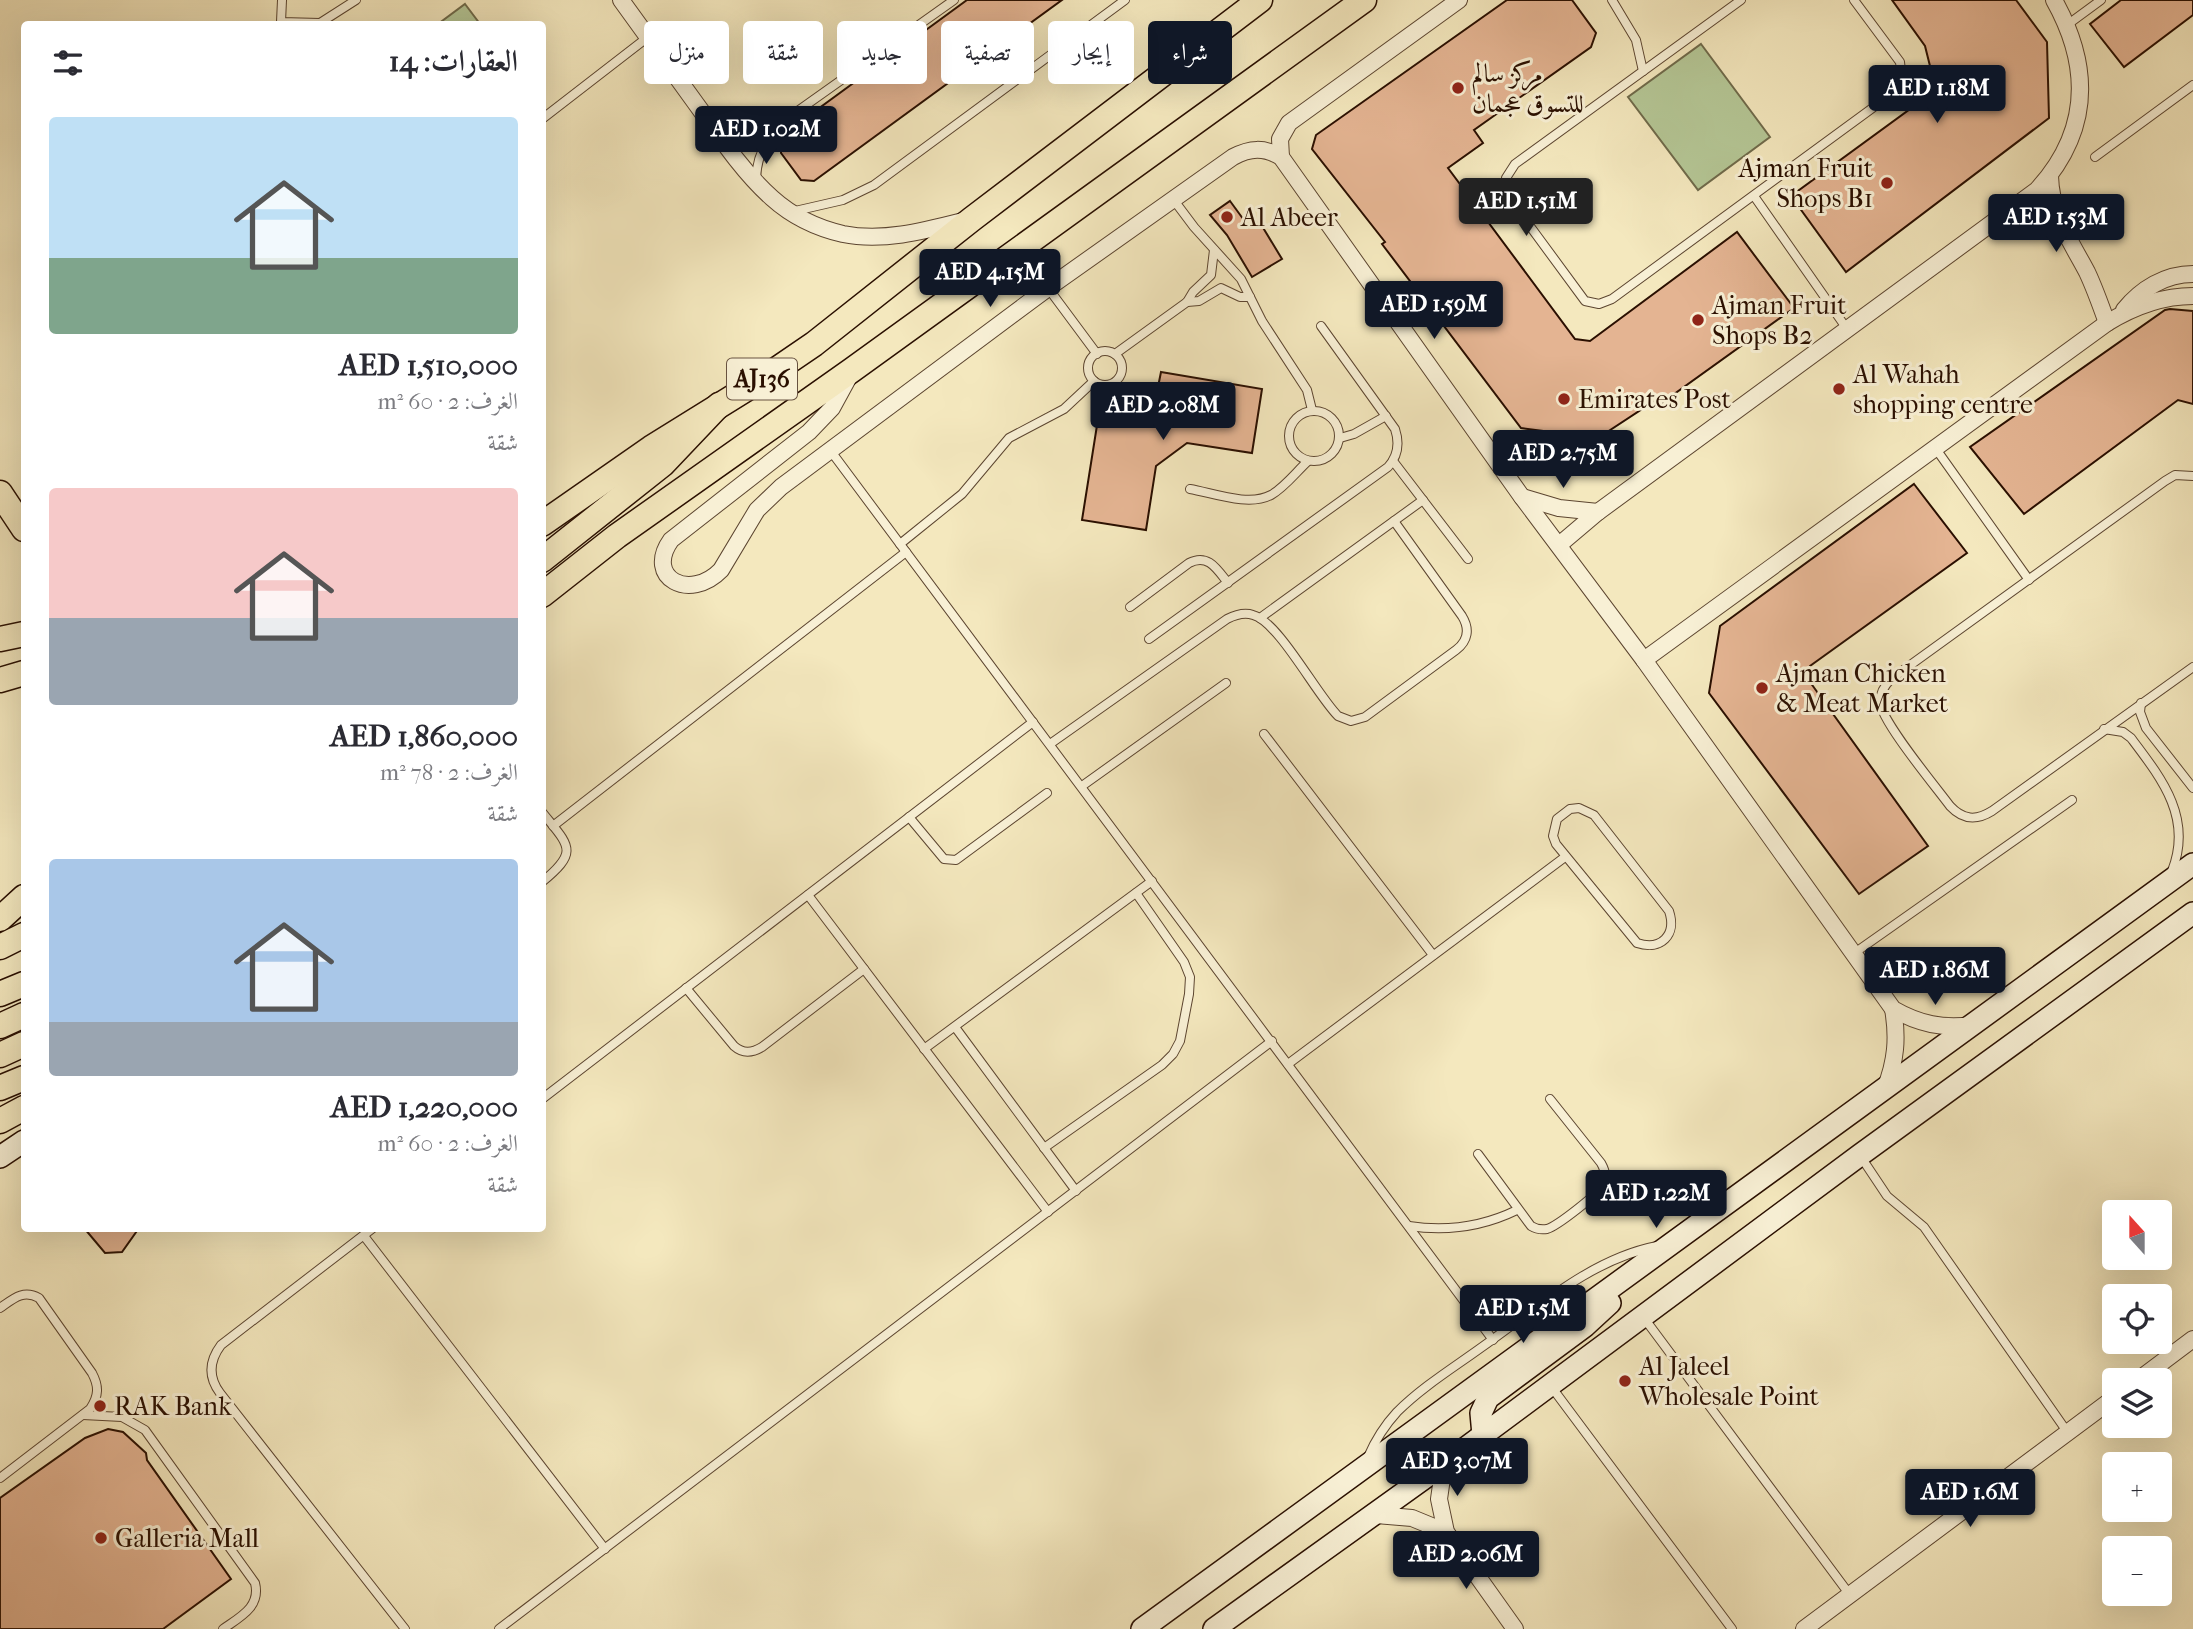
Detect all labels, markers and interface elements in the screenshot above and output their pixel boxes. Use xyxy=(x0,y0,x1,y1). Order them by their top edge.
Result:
chip: منزل xyxy=(644,21,729,84)
chip: شقة xyxy=(743,21,823,84)
chip: جديد xyxy=(837,21,927,84)
chip: تصفية xyxy=(941,21,1034,84)
chip: إيجار xyxy=(1048,21,1134,84)
chip: شراء xyxy=(1148,21,1232,84)
icon: filters xyxy=(49,44,87,82)
text: العقارات: 14 xyxy=(389,44,518,79)
place label: مركز سالم للتسوق عجمان xyxy=(1472,58,1584,120)
pin: AED 1.18M xyxy=(1857,66,2017,125)
text: AED 1.18M xyxy=(1885,74,1989,101)
marker: مركز سالم للتسوق عجمان xyxy=(1450,80,1466,96)
pin: AED 1.02M xyxy=(686,106,846,166)
text: AED 1.02M xyxy=(711,115,821,142)
place label: Ajman Fruit Shops B1 xyxy=(1738,153,1874,214)
icon: home xyxy=(221,162,347,288)
marker: Ajman Fruit Shops B1 xyxy=(1879,175,1895,191)
pin: AED 1.51M xyxy=(1446,178,1606,238)
text: AED 1.51M xyxy=(1475,187,1577,214)
pin: AED 1.53M xyxy=(1976,194,2136,254)
place label: Al Abeer xyxy=(1240,202,1338,233)
text: AED 1.53M xyxy=(2004,203,2108,230)
marker: Al Abeer xyxy=(1219,209,1235,225)
pin: AED 4.15M xyxy=(910,250,1070,309)
text: AED 4.15M xyxy=(935,258,1045,285)
pin: AED 1.59M xyxy=(1354,282,1514,341)
text: AED 1.59M xyxy=(1381,290,1487,317)
place label: Ajman Fruit Shops B2 xyxy=(1711,290,1847,351)
marker: Ajman Fruit Shops B2 xyxy=(1690,312,1706,328)
text: AED 1,510,000 xyxy=(339,348,518,383)
road number: AJ136 xyxy=(727,358,797,400)
place label: Al Wahah shopping centre xyxy=(1852,359,2033,420)
marker: Al Wahah shopping centre xyxy=(1831,381,1847,397)
pin: AED 2.08M xyxy=(1083,382,1243,442)
place label: Emirates Post xyxy=(1578,384,1731,415)
text: الغرف: 2 · 60 m² xyxy=(378,388,518,415)
text: AED 2.08M xyxy=(1107,391,1219,418)
marker: Emirates Post xyxy=(1556,391,1572,407)
text: شقة xyxy=(488,429,518,456)
pin: AED 2.75M xyxy=(1483,430,1643,490)
text: AED 2.75M xyxy=(1509,439,1617,466)
icon: home xyxy=(221,533,347,659)
place label: Ajman Chicken & Meat Market xyxy=(1775,658,1949,719)
marker: Ajman Chicken & Meat Market xyxy=(1754,680,1770,696)
text: AED 1,860,000 xyxy=(330,719,518,754)
text: الغرف: 2 · 78 m² xyxy=(380,759,518,786)
text: شقة xyxy=(488,800,518,827)
icon: home xyxy=(221,904,347,1030)
pin: AED 1.86M xyxy=(1855,948,2015,1007)
text: AED 1.86M xyxy=(1880,956,1990,983)
text: AED 1,220,000 xyxy=(331,1090,518,1125)
text: الغرف: 2 · 60 m² xyxy=(378,1130,518,1157)
pin: AED 1.22M xyxy=(1576,1170,1736,1230)
text: شقة xyxy=(488,1171,518,1198)
text: AED 1.22M xyxy=(1602,1179,1710,1206)
north arrow xyxy=(2102,1200,2172,1270)
map controls xyxy=(2102,1200,2172,1606)
button: locate xyxy=(2102,1284,2172,1354)
pin: AED 1.5M xyxy=(1451,1286,1595,1345)
text: AED 1.5M xyxy=(1476,1294,1570,1321)
place label: Al Jaleel Wholesale Point xyxy=(1638,1351,1820,1412)
button: layers xyxy=(2102,1368,2172,1438)
marker: Al Jaleel Wholesale Point xyxy=(1617,1373,1633,1389)
place label: RAK Bank xyxy=(114,1391,232,1422)
marker: RAK Bank xyxy=(92,1398,108,1414)
pin: AED 3.07M xyxy=(1377,1438,1537,1498)
text: AED 3.07M xyxy=(1402,1447,1512,1474)
button: + xyxy=(2102,1452,2172,1522)
pin: AED 1.6M xyxy=(1898,1470,2042,1529)
text: AED 1.6M xyxy=(1921,1478,2019,1505)
place label: Galleria Mall xyxy=(115,1523,259,1554)
marker: Galleria Mall xyxy=(93,1530,109,1546)
pin: AED 2.06M xyxy=(1386,1532,1546,1591)
button: − xyxy=(2102,1536,2172,1606)
text: AED 2.06M xyxy=(1409,1540,1523,1567)

